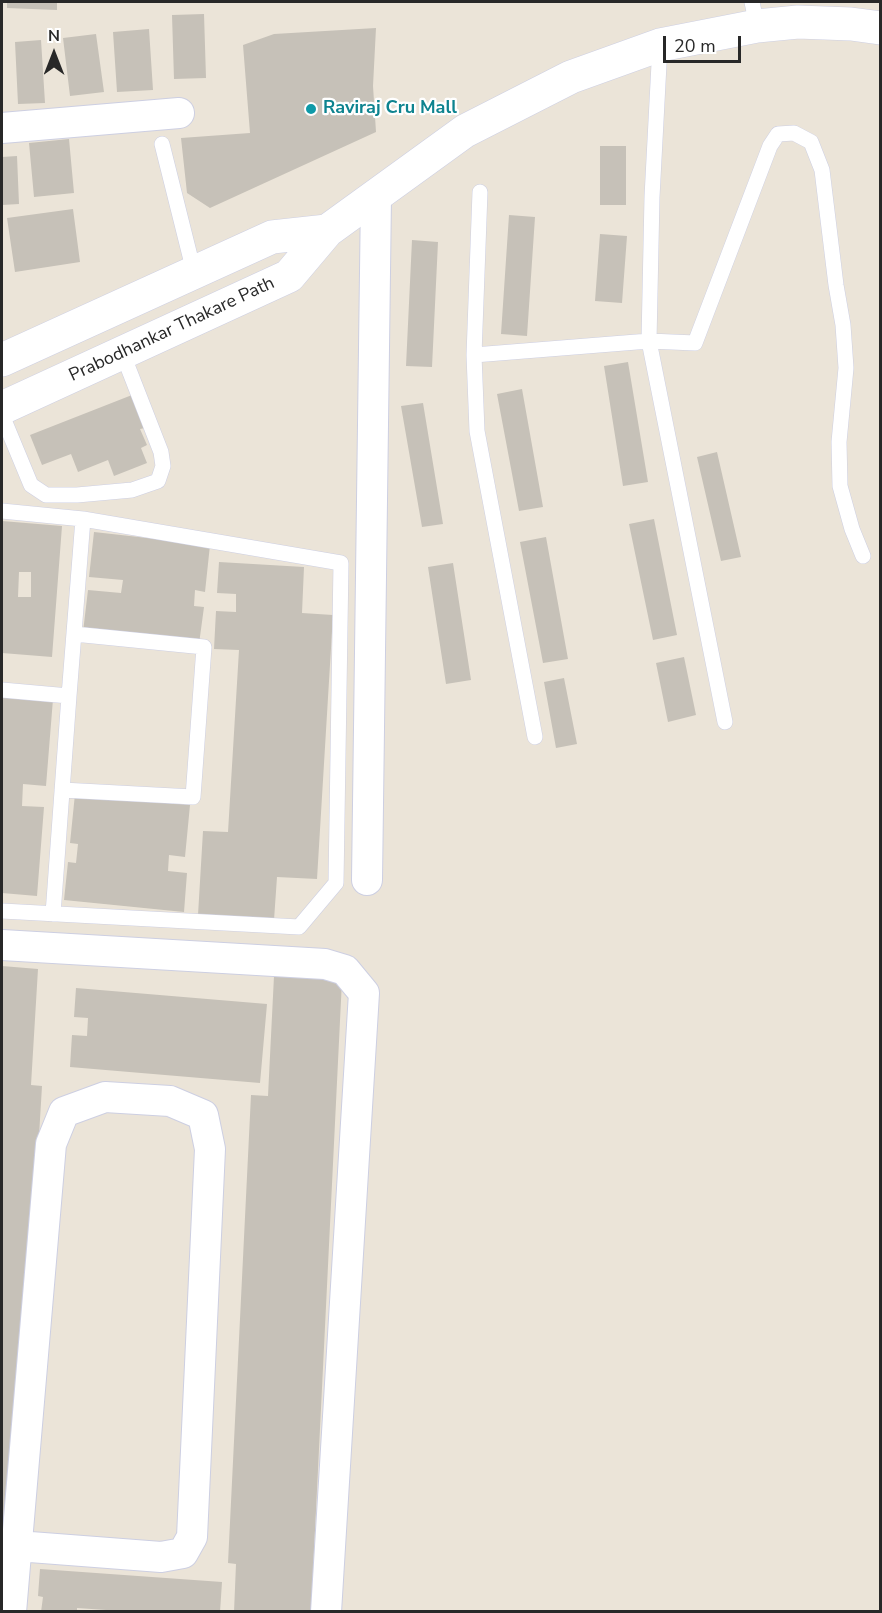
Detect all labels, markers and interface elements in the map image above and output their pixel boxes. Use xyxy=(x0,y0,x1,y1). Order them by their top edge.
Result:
north arrow xyxy=(24,24,84,84)
scale bar xyxy=(666,24,744,62)
text: N xyxy=(48,25,60,47)
text: 20 m xyxy=(674,34,716,58)
place label: Raviraj Cru Mall xyxy=(323,98,457,120)
marker: Raviraj Cru Mall xyxy=(304,102,318,116)
street label: Prabodhankar Thakare Path xyxy=(66,273,278,387)

